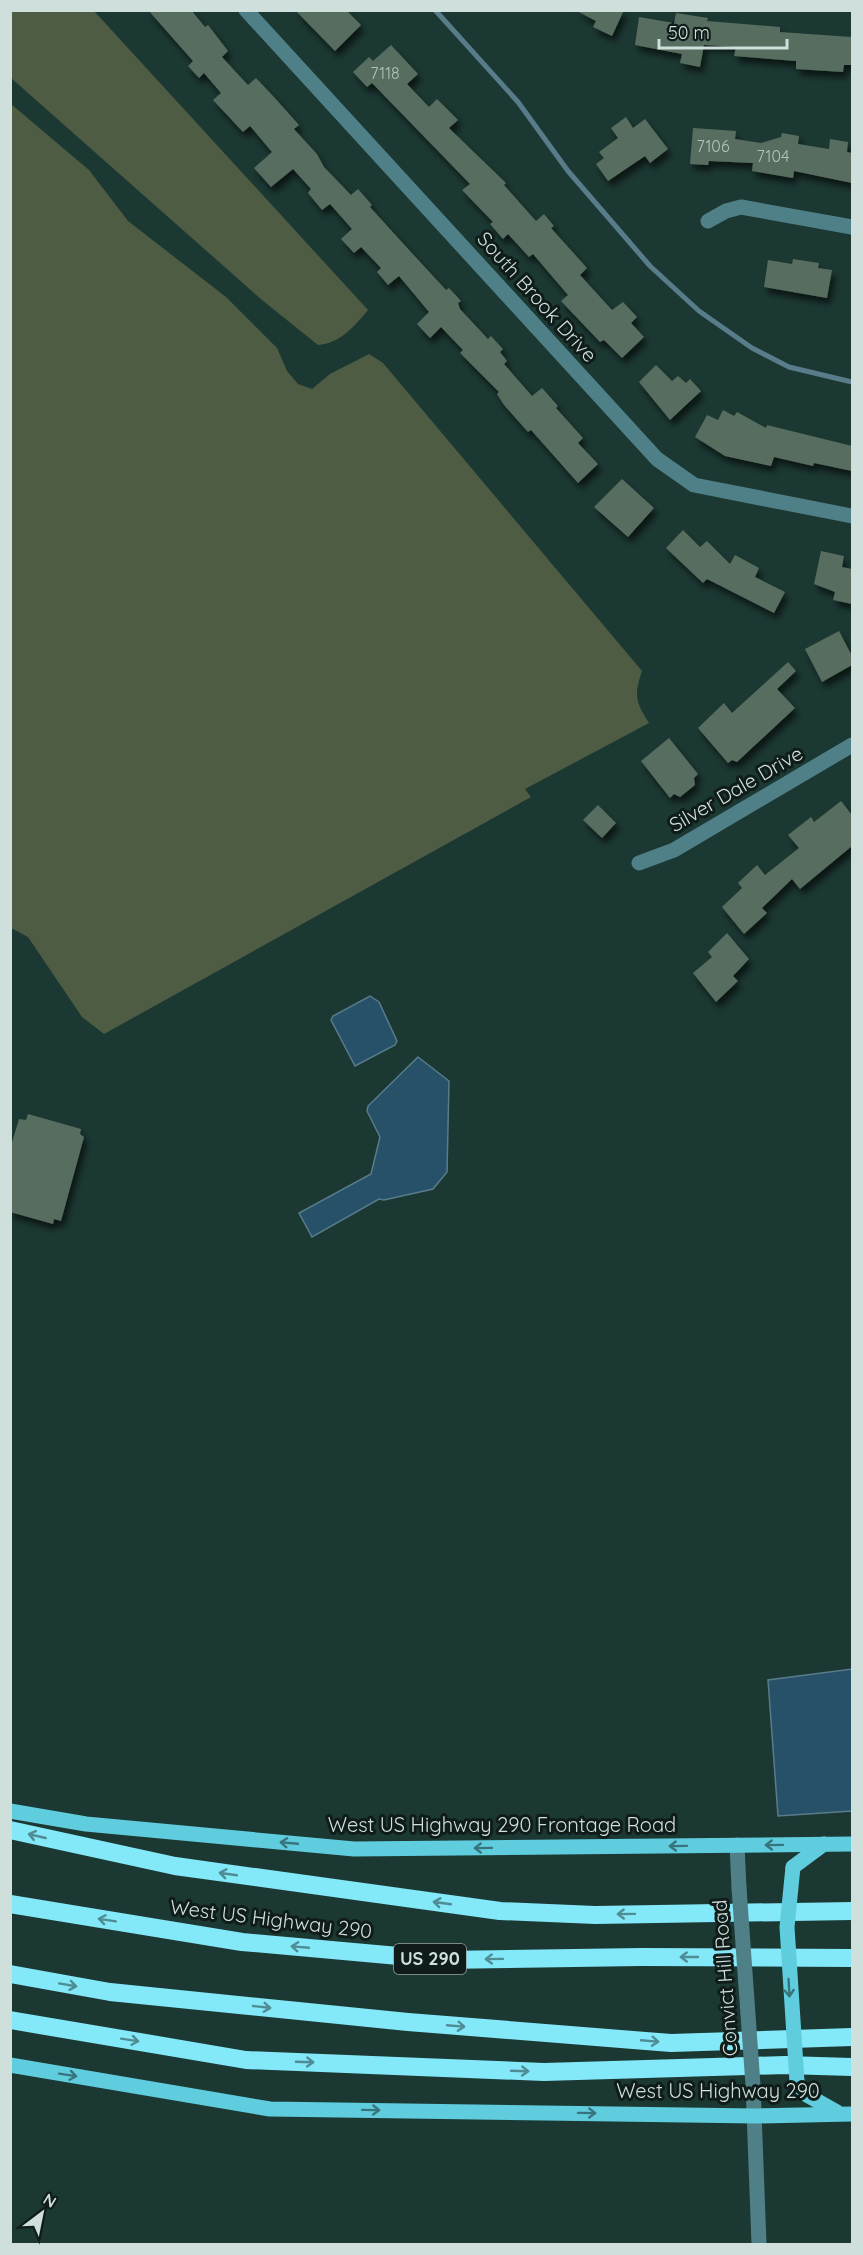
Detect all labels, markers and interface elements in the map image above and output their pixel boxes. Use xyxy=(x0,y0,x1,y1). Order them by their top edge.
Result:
scale bar xyxy=(659,12,786,50)
text: 50 m xyxy=(668,21,710,44)
house number: 7118 xyxy=(370,63,400,83)
house number: 7106 xyxy=(696,136,730,156)
house number: 7104 xyxy=(757,146,789,166)
street label: South Brook Drive xyxy=(472,226,603,367)
street label: Silver Dale Drive xyxy=(664,740,807,837)
street label: West US Highway 290 Frontage Road xyxy=(328,1812,676,1837)
one-way arrow xyxy=(28,1829,47,1841)
one-way arrow xyxy=(279,1837,299,1848)
one-way arrow xyxy=(764,1839,784,1851)
one-way arrow xyxy=(669,1840,689,1852)
one-way arrow xyxy=(474,1842,494,1854)
one-way arrow xyxy=(219,1868,238,1879)
street label: West US Highway 290 xyxy=(169,1894,374,1943)
one-way arrow xyxy=(433,1898,452,1909)
street label: Convict Hill Road xyxy=(707,1899,742,2057)
one-way arrow xyxy=(617,1909,637,1920)
one-way arrow xyxy=(97,1914,117,1925)
one-way arrow xyxy=(290,1941,310,1952)
road number: US 290 xyxy=(394,1944,466,1974)
one-way arrow xyxy=(680,1951,700,1963)
one-way arrow xyxy=(485,1953,505,1965)
one-way arrow xyxy=(784,1978,795,1998)
one-way arrow xyxy=(58,1979,77,1990)
one-way arrow xyxy=(251,2002,271,2013)
one-way arrow xyxy=(445,2021,465,2032)
one-way arrow xyxy=(120,2035,140,2046)
one-way arrow xyxy=(640,2036,660,2047)
one-way arrow xyxy=(294,2056,314,2068)
one-way arrow xyxy=(510,2065,530,2076)
one-way arrow xyxy=(58,2070,78,2081)
street label: West US Highway 290 xyxy=(616,2078,820,2103)
one-way arrow xyxy=(360,2104,380,2116)
one-way arrow xyxy=(576,2107,596,2119)
north arrow xyxy=(12,2183,72,2243)
text: N xyxy=(40,2189,60,2212)

